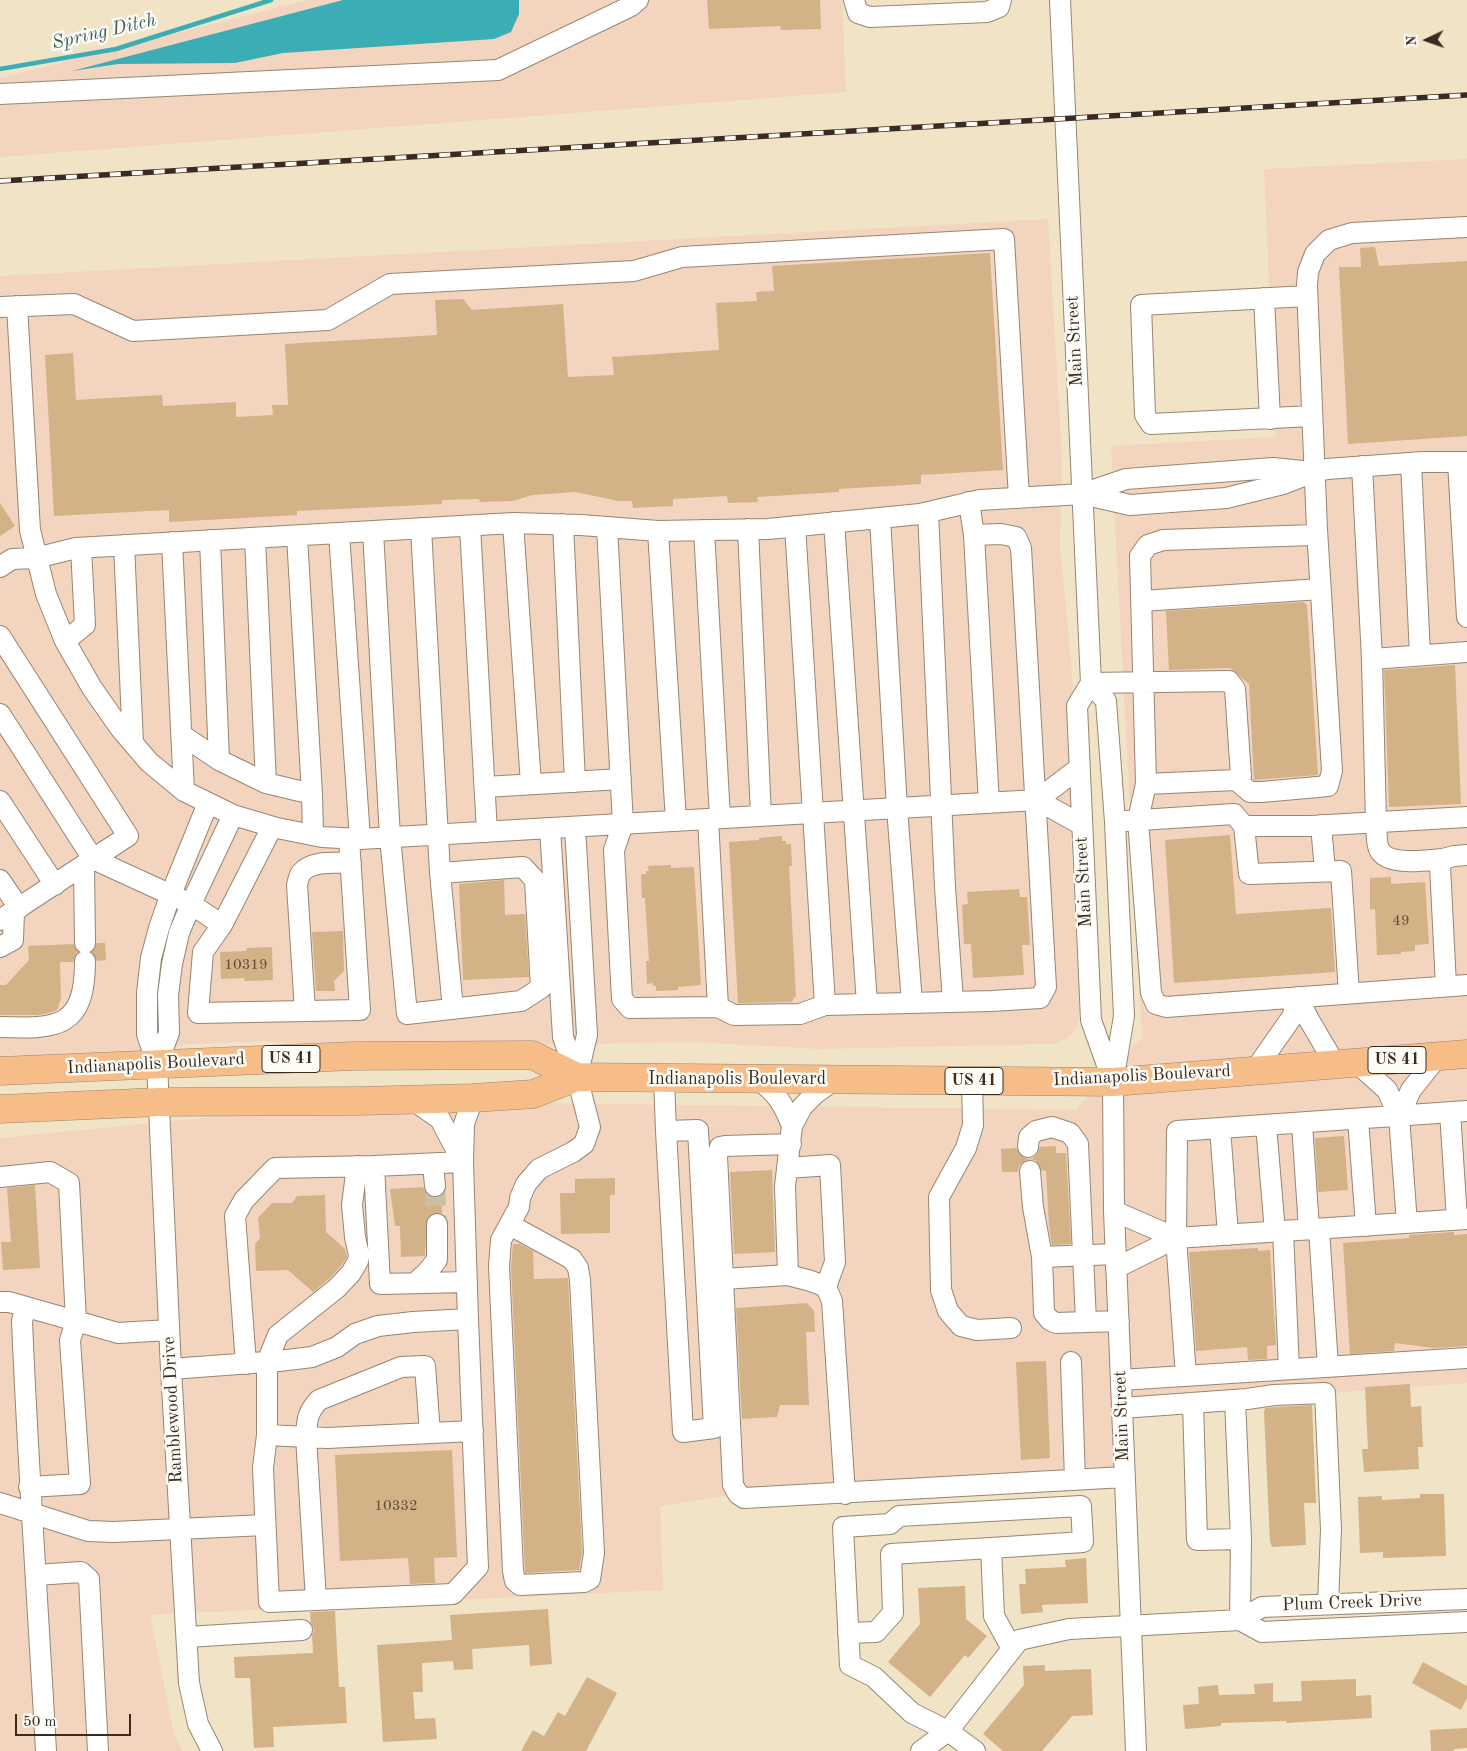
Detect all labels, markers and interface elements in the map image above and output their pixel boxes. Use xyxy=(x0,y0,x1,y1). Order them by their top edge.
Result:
water label: Spring Ditch xyxy=(50,9,158,55)
north arrow xyxy=(1402,15,1452,65)
text: N xyxy=(1405,35,1419,47)
street label: Main Street xyxy=(1062,295,1088,387)
street label: Main Street xyxy=(1071,836,1097,928)
house number: 49 xyxy=(1392,912,1410,930)
house number: 10319 xyxy=(224,956,268,974)
road number: US 41 xyxy=(262,1046,320,1072)
road number: US 41 xyxy=(1368,1046,1426,1074)
street label: Indianapolis Boulevard xyxy=(66,1049,246,1079)
street label: Indianapolis Boulevard xyxy=(1052,1061,1232,1091)
street label: Indianapolis Boulevard xyxy=(648,1068,826,1090)
road number: US 41 xyxy=(945,1068,1003,1094)
street label: Ramblewood Drive xyxy=(158,1336,188,1484)
street label: Main Street xyxy=(1110,1370,1134,1462)
house number: 10332 xyxy=(374,1497,418,1515)
street label: Plum Creek Drive xyxy=(1282,1590,1422,1616)
scale bar xyxy=(18,1704,134,1736)
text: 50 m xyxy=(23,1715,57,1730)

